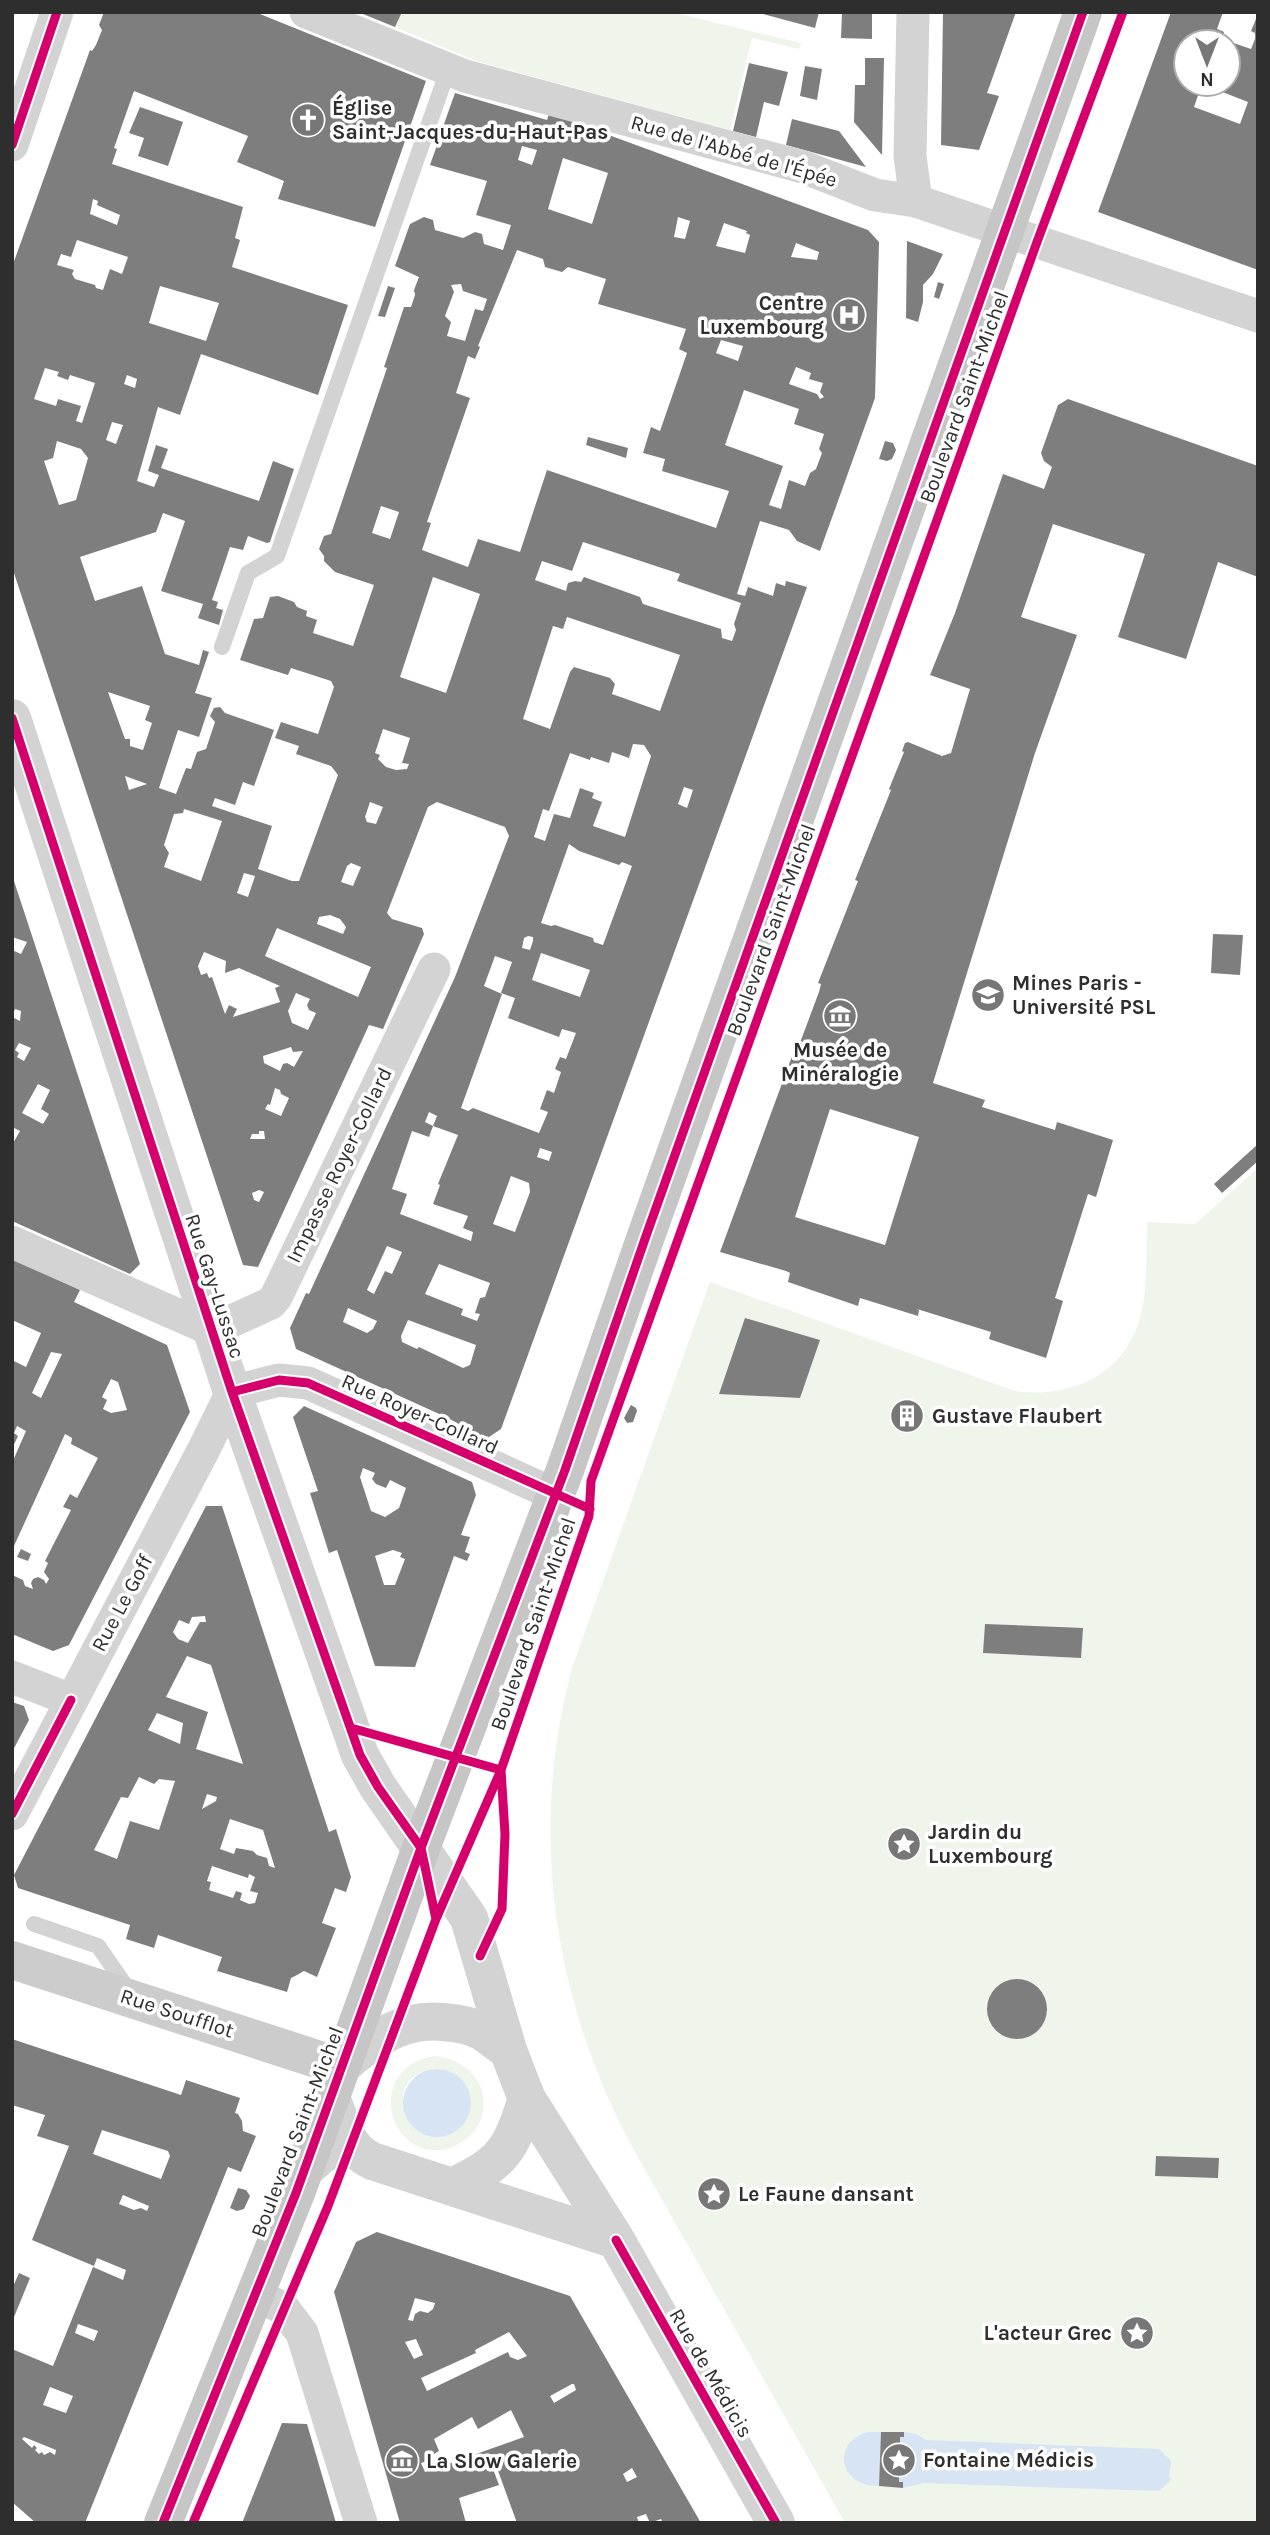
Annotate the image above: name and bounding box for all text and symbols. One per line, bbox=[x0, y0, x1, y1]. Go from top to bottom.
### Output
north arrow bbox=[1172, 28, 1242, 98]
text: N bbox=[1200, 68, 1214, 90]
place label: Église Saint-Jacques-du-Haut-Pas bbox=[332, 94, 608, 145]
church icon: Église Saint-Jacques-du-Haut-Pas bbox=[289, 101, 327, 139]
street label: Rue de l'Abbé de l'Épée bbox=[628, 110, 840, 192]
street label: Boulevard Saint-Michel bbox=[914, 288, 1014, 506]
place label: Centre Luxembourg bbox=[700, 291, 824, 339]
hospital icon: Centre Luxembourg bbox=[830, 296, 868, 334]
street label: Boulevard Saint-Michel bbox=[721, 821, 821, 1039]
place label: Mines Paris - Université PSL bbox=[1012, 971, 1156, 1019]
school or university icon: Mines Paris - Université PSL bbox=[969, 976, 1007, 1014]
museum icon: Musée de Minéralogie bbox=[821, 997, 859, 1035]
place label: Musée de Minéralogie bbox=[781, 1038, 899, 1086]
street label: Impasse Royer-Collard bbox=[281, 1063, 397, 1267]
street label: Rue Gay-Lussac bbox=[180, 1211, 250, 1361]
street label: Rue Royer-Collard bbox=[338, 1369, 502, 1459]
building icon: Gustave Flaubert bbox=[888, 1397, 926, 1435]
place label: Gustave Flaubert bbox=[932, 1404, 1102, 1428]
street label: Boulevard Saint-Michel bbox=[485, 1514, 581, 1734]
street label: Rue Le Goff bbox=[86, 1550, 158, 1656]
place label: Jardin du Luxembourg bbox=[928, 1820, 1052, 1868]
place icon: Jardin du Luxembourg bbox=[885, 1825, 923, 1863]
street label: Rue Soufflot bbox=[117, 1983, 237, 2043]
street label: Boulevard Saint-Michel bbox=[246, 2023, 348, 2241]
place icon: Le Faune dansant bbox=[695, 2175, 733, 2213]
place label: Le Faune dansant bbox=[738, 2182, 914, 2206]
street label: Rue de Médicis bbox=[664, 2304, 758, 2442]
place icon: L'acteur Grec bbox=[1118, 2314, 1156, 2352]
place label: L'acteur Grec bbox=[984, 2321, 1112, 2345]
place icon: Fontaine Médicis bbox=[880, 2441, 918, 2479]
museum icon: La Slow Galerie bbox=[383, 2442, 421, 2480]
place label: Fontaine Médicis bbox=[923, 2448, 1094, 2472]
place label: La Slow Galerie bbox=[426, 2449, 577, 2473]

